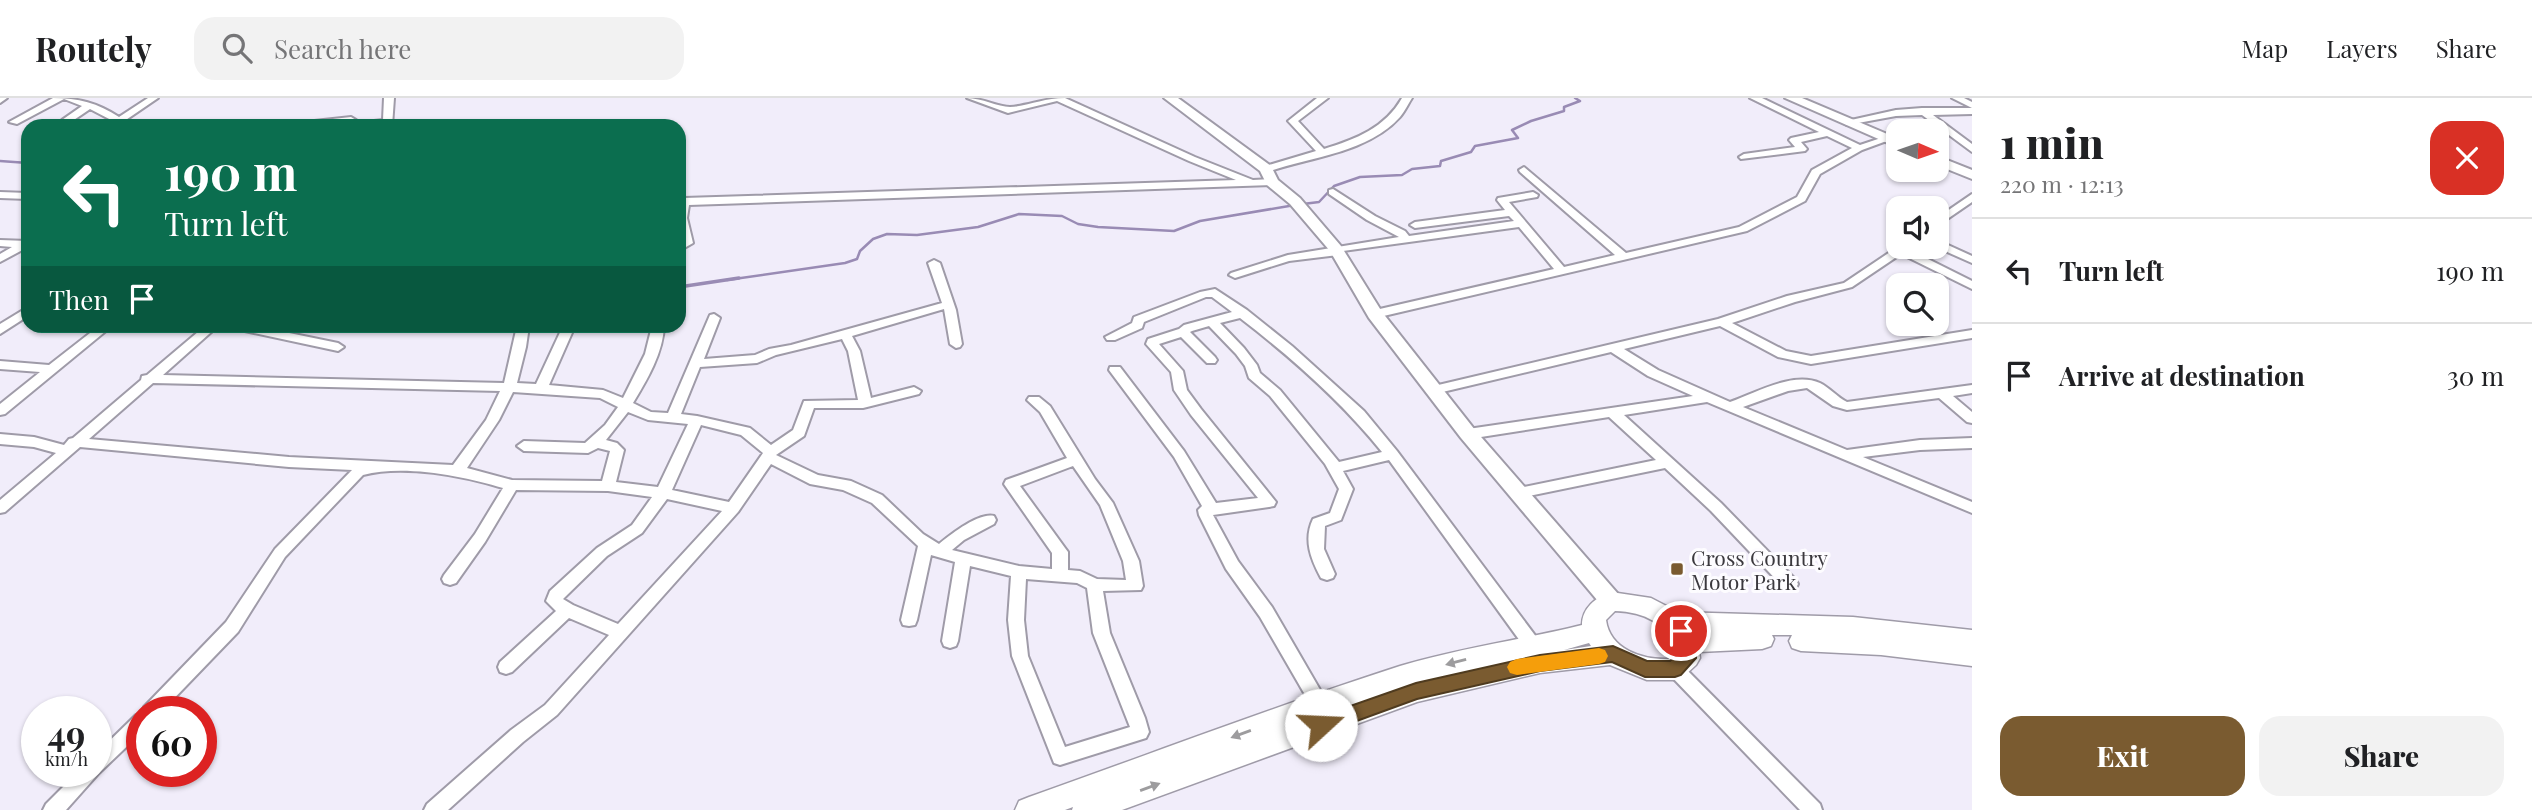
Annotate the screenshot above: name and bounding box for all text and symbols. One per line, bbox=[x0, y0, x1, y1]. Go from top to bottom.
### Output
search box bbox=[194, 17, 684, 80]
text: Routely bbox=[35, 26, 152, 70]
icon: search bbox=[218, 29, 256, 67]
text: Search here bbox=[274, 31, 411, 66]
text: Map bbox=[2242, 32, 2288, 64]
text: Layers bbox=[2326, 32, 2398, 64]
text: Share bbox=[2436, 32, 2497, 64]
text: 1 min bbox=[2000, 114, 2104, 170]
north arrow bbox=[1886, 119, 1950, 182]
map controls bbox=[1886, 119, 1949, 336]
button: close bbox=[2430, 121, 2504, 195]
text: 190 m bbox=[164, 138, 297, 203]
icon: left bbox=[49, 147, 140, 238]
text: 220 m · 12:13 bbox=[2000, 168, 2124, 199]
button: sound bbox=[1886, 196, 1949, 259]
text: Turn left bbox=[164, 201, 288, 244]
icon: left bbox=[2000, 252, 2038, 290]
text: Turn left bbox=[2059, 253, 2164, 288]
text: 190 m bbox=[2436, 253, 2504, 288]
button: search bbox=[1886, 273, 1949, 336]
icon: arrive bbox=[123, 280, 161, 318]
text: Then bbox=[49, 282, 109, 317]
icon: arrive bbox=[2000, 357, 2038, 395]
text: Arrive at destination bbox=[2059, 358, 2305, 393]
text: 30 m bbox=[2447, 358, 2504, 393]
place label: Cross Country Motor Park bbox=[1691, 543, 1828, 595]
marker: Cross Country Motor Park bbox=[1669, 561, 1685, 577]
pin bbox=[1651, 601, 1711, 661]
icon: arrive bbox=[1662, 612, 1700, 650]
one-way arrow bbox=[1445, 657, 1466, 667]
position arrow bbox=[1284, 688, 1358, 762]
speed limit sign: 60 bbox=[126, 696, 217, 787]
text: 49 bbox=[48, 709, 85, 756]
button: Exit bbox=[2000, 716, 2245, 796]
button: Share bbox=[2259, 716, 2504, 796]
one-way arrow bbox=[1231, 728, 1252, 739]
text: km/h bbox=[45, 747, 88, 771]
one-way arrow bbox=[1140, 781, 1161, 792]

